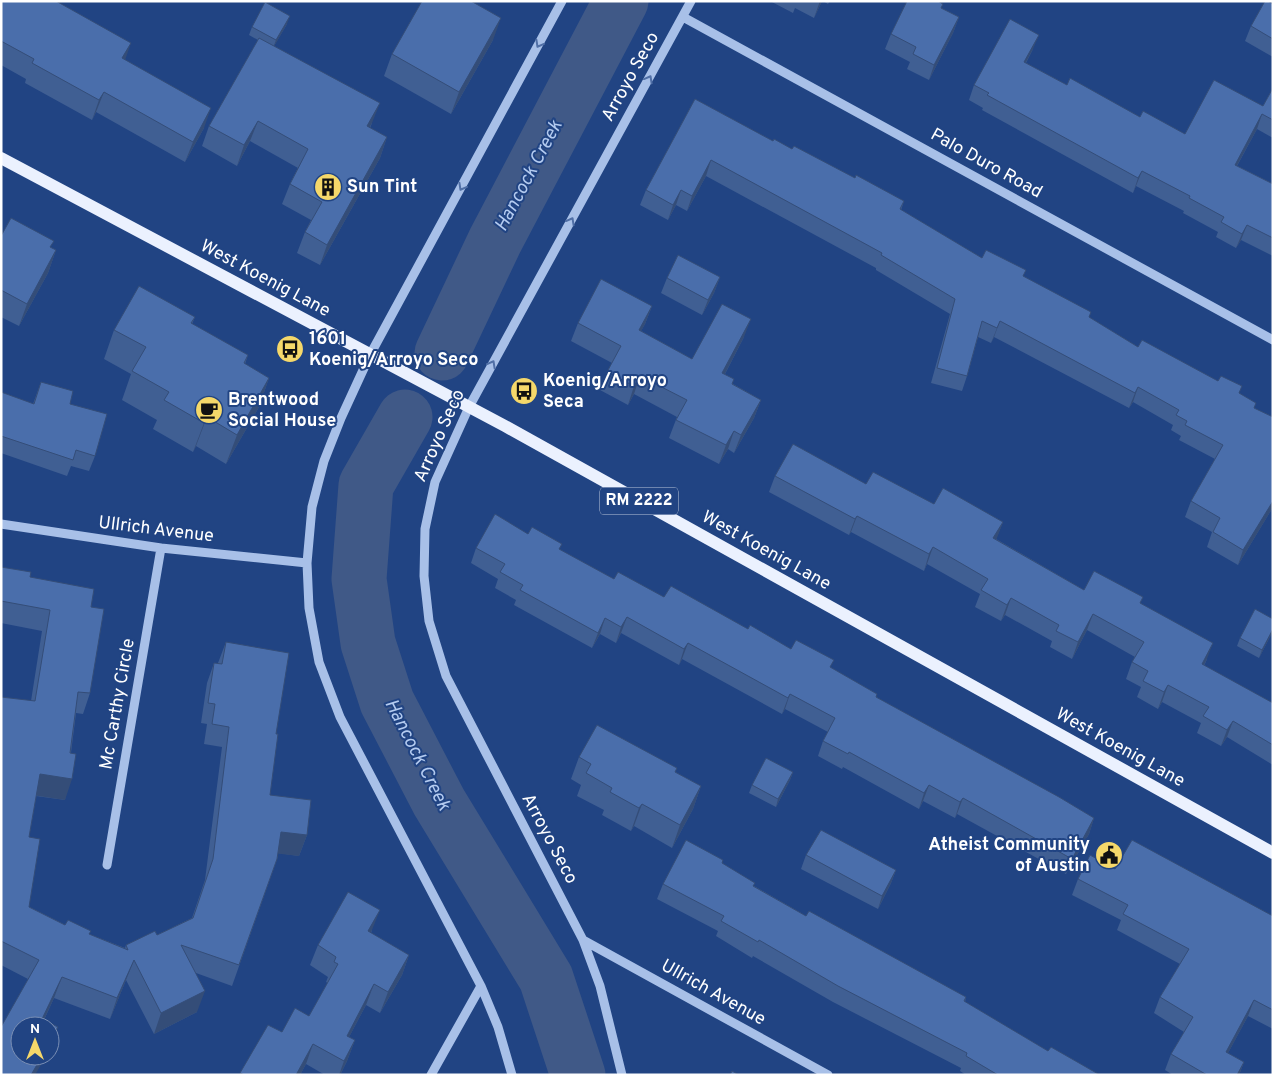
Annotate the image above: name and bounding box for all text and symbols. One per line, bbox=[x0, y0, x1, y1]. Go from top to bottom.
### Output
street label: Arroyo Seco bbox=[597, 28, 665, 126]
one-way arrow bbox=[535, 39, 545, 48]
one-way arrow bbox=[643, 75, 653, 84]
water label: Hancock Creek bbox=[490, 116, 569, 236]
street label: Palo Duro Road bbox=[926, 124, 1046, 204]
building icon: Sun Tint bbox=[313, 172, 343, 202]
place label: Sun Tint bbox=[347, 176, 417, 199]
one-way arrow bbox=[458, 182, 468, 191]
one-way arrow bbox=[564, 218, 574, 227]
street label: West Koenig Lane bbox=[196, 235, 334, 323]
place label: 1601 Koenig/Arroyo Seco bbox=[309, 328, 478, 372]
bus stop icon: 1601 Koenig/Arroyo Seco bbox=[275, 334, 305, 364]
one-way arrow bbox=[486, 360, 496, 369]
place label: Koenig/Arroyo Seca bbox=[543, 370, 667, 414]
bus stop icon: Koenig/Arroyo Seca bbox=[509, 376, 539, 406]
street label: Arroyo Seco bbox=[409, 386, 471, 486]
place label: Brentwood Social House bbox=[228, 389, 336, 433]
cafe icon: Brentwood Social House bbox=[194, 395, 224, 425]
road number: RM 2222 bbox=[600, 488, 678, 514]
street label: West Koenig Lane bbox=[697, 506, 835, 596]
street label: Ullrich Avenue bbox=[97, 512, 215, 548]
street label: Mc Carthy Circle bbox=[95, 637, 141, 771]
water label: Hancock Creek bbox=[378, 695, 456, 815]
street label: West Koenig Lane bbox=[1051, 703, 1189, 793]
street label: Arroyo Seco bbox=[516, 790, 582, 888]
place label: Atheist Community of Austin bbox=[928, 834, 1090, 878]
public building icon: Atheist Community of Austin bbox=[1094, 840, 1124, 870]
street label: Ullrich Avenue bbox=[657, 955, 769, 1031]
north arrow bbox=[10, 1016, 60, 1066]
text: N bbox=[30, 1021, 40, 1038]

